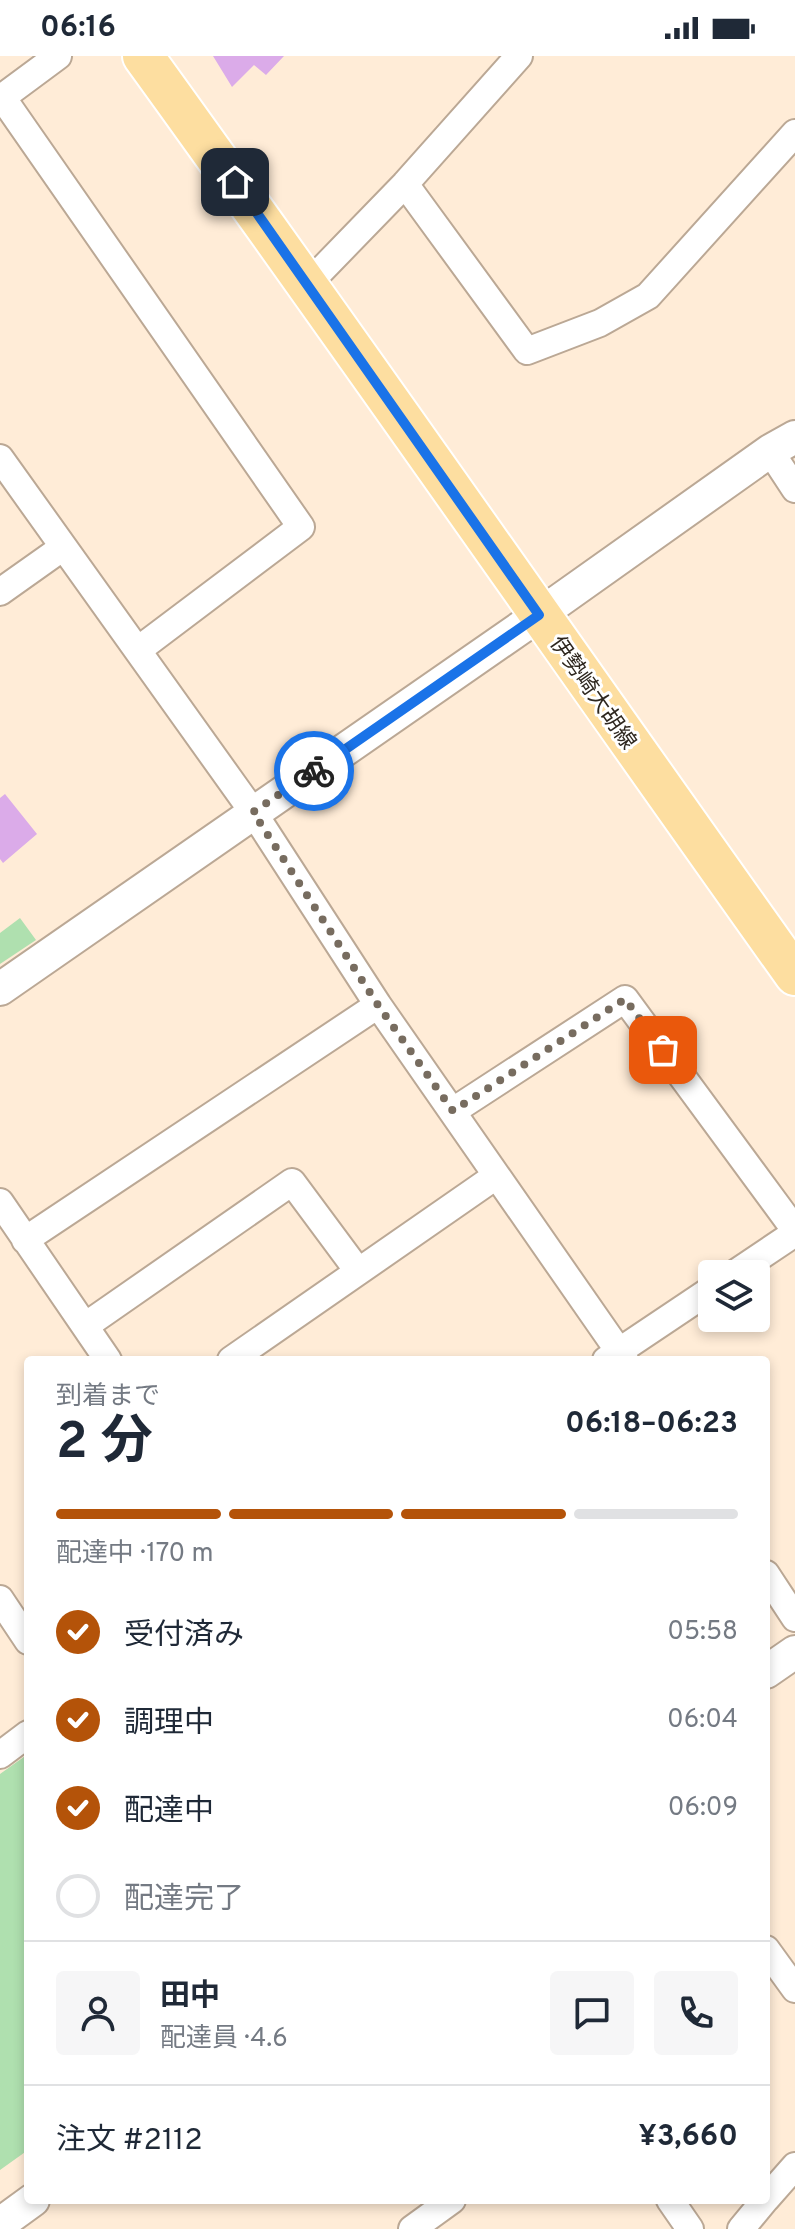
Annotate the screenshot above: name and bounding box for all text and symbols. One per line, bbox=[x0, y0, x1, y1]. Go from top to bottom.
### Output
text: 06:16 bbox=[40, 10, 116, 47]
pin bbox=[201, 148, 269, 216]
icon: home bbox=[213, 160, 257, 204]
street label: 伊勢崎大胡線 bbox=[543, 632, 641, 755]
courier bbox=[274, 731, 354, 811]
icon: bike bbox=[292, 749, 336, 793]
pin bbox=[629, 1016, 697, 1084]
icon: bag bbox=[641, 1028, 685, 1072]
map controls bbox=[698, 1260, 770, 1332]
button: layers bbox=[698, 1260, 770, 1332]
text: 到着まで bbox=[56, 1381, 160, 1414]
text: 06:18–06:23 bbox=[565, 1406, 738, 1443]
text: 2 分 bbox=[56, 1411, 153, 1477]
text: 配達中 · 170 m bbox=[56, 1538, 213, 1571]
icon: check bbox=[56, 1610, 100, 1654]
text: 05:58 bbox=[667, 1616, 738, 1649]
text: 受付済み bbox=[124, 1618, 244, 1655]
icon: check bbox=[56, 1698, 100, 1742]
text: 06:04 bbox=[667, 1704, 738, 1737]
text: 調理中 bbox=[124, 1706, 214, 1743]
icon: check bbox=[56, 1786, 100, 1830]
text: 06:09 bbox=[668, 1792, 738, 1825]
text: 配達中 bbox=[124, 1794, 214, 1831]
text: 配達完了 bbox=[124, 1882, 244, 1919]
button: person bbox=[56, 1971, 140, 2055]
button: chat bbox=[550, 1971, 634, 2055]
button: phone bbox=[654, 1971, 738, 2055]
text: 田中 bbox=[160, 1979, 220, 2016]
text: 配達員 · 4.6 bbox=[160, 2023, 288, 2056]
text: ¥3,660 bbox=[638, 2119, 738, 2156]
text: 注文 #2112 bbox=[56, 2123, 203, 2160]

